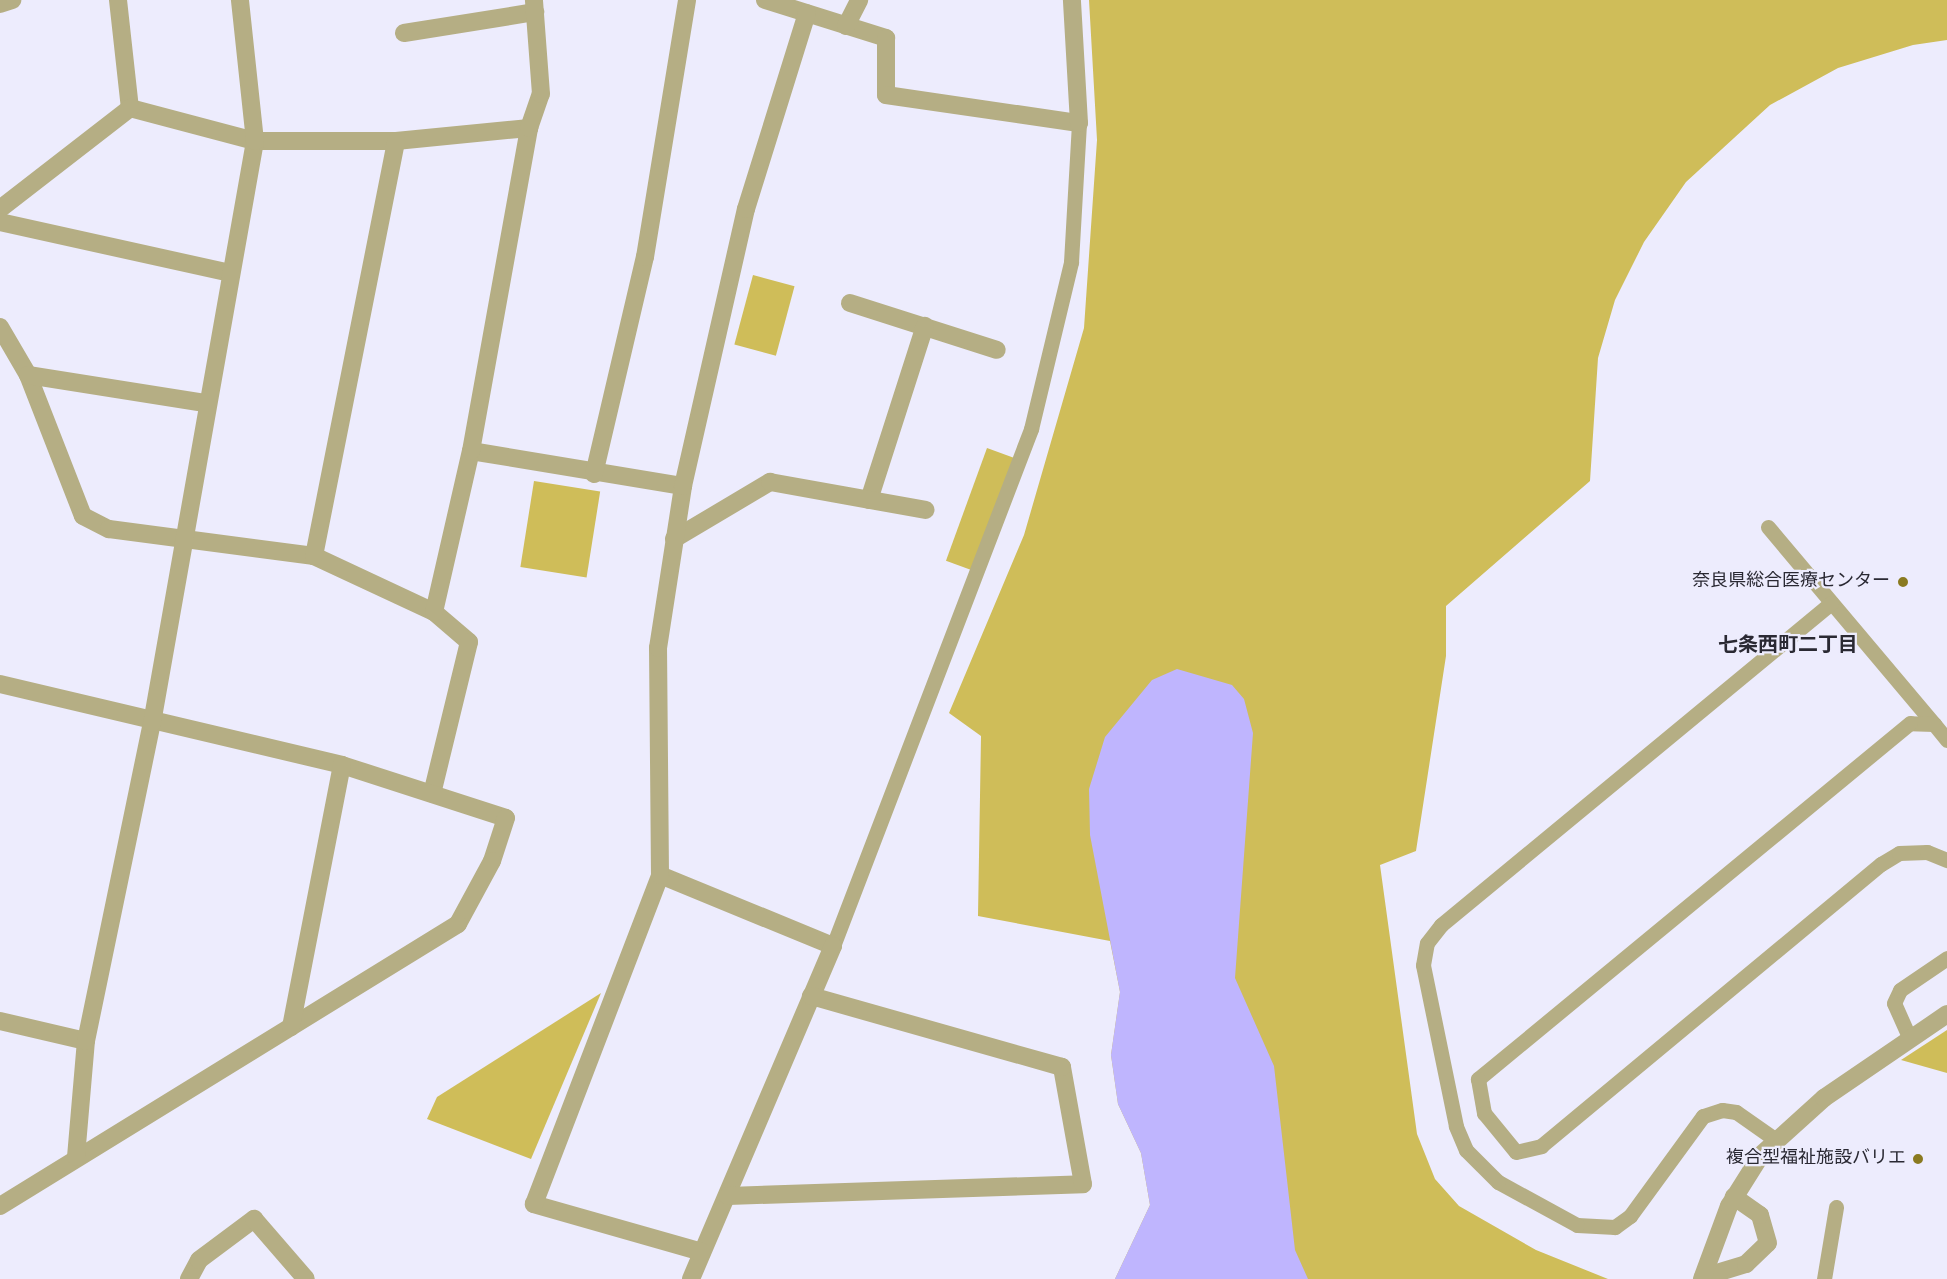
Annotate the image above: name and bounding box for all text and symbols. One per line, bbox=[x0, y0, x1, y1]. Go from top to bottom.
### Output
place label: 奈良県総合医療センター bbox=[1692, 571, 1890, 593]
marker: 奈良県総合医療センター bbox=[1894, 573, 1912, 591]
district label: 七条西町二丁目 bbox=[1718, 634, 1858, 658]
place label: 複合型福祉施設バリエ bbox=[1726, 1148, 1906, 1170]
marker: 複合型福祉施設バリエ bbox=[1911, 1152, 1925, 1166]

